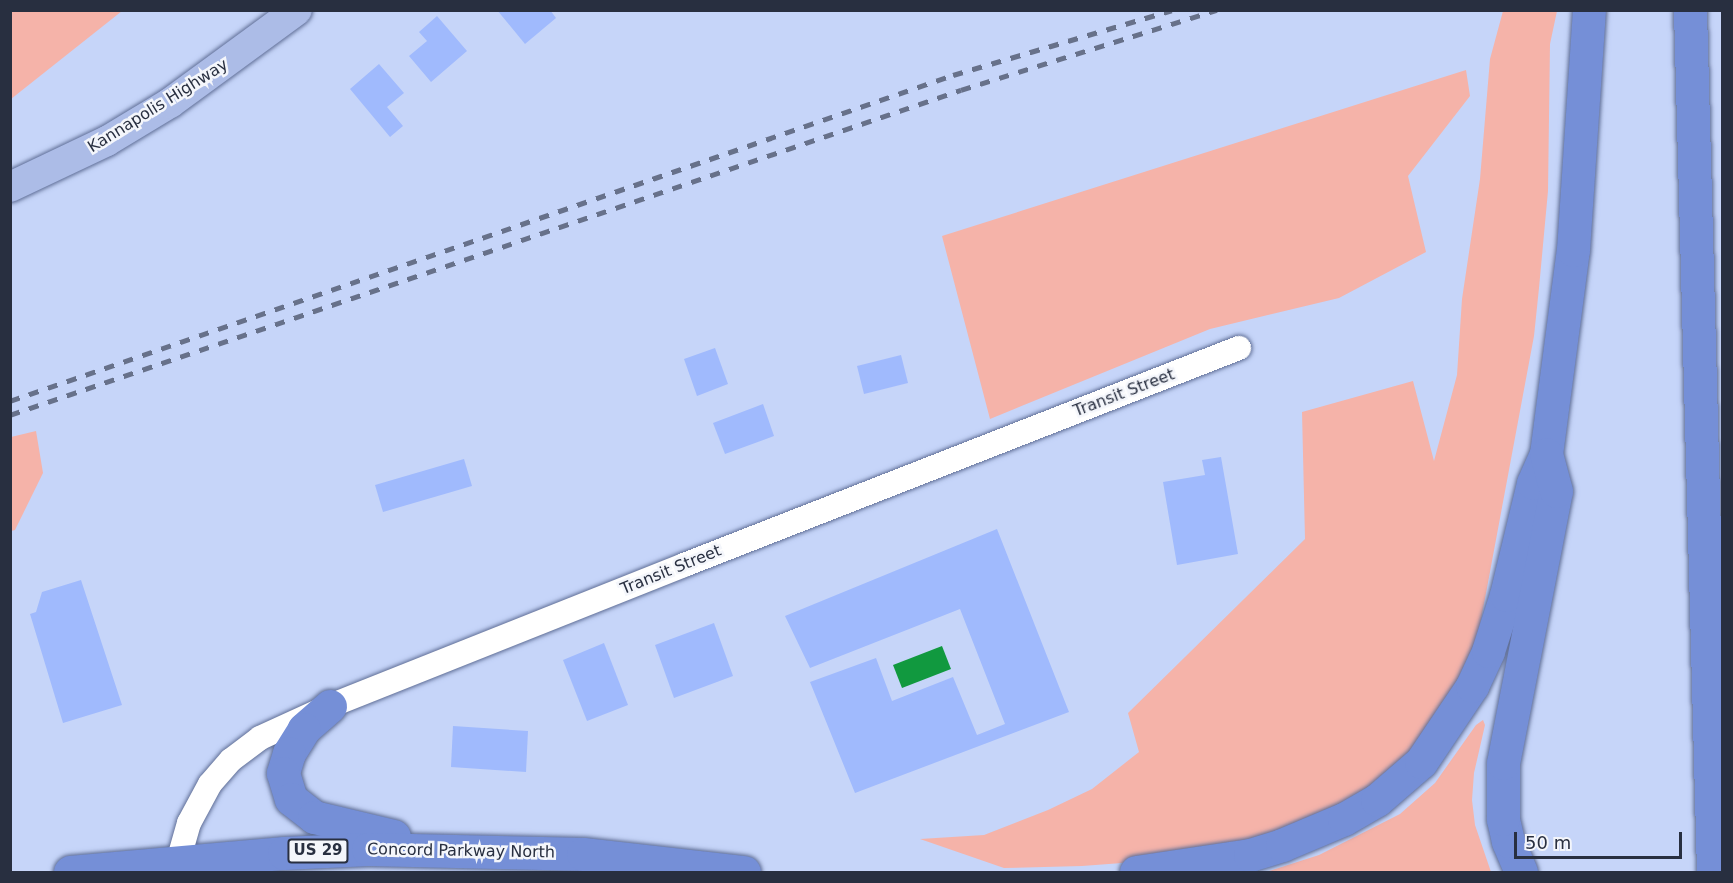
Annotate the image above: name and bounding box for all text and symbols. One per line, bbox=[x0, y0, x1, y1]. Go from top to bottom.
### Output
street label: Kannapolis Highway bbox=[84, 55, 232, 157]
street label: Transit Street bbox=[1071, 365, 1177, 421]
street label: Transit Street bbox=[618, 541, 724, 599]
scale bar bbox=[1517, 820, 1685, 858]
text: 50 m bbox=[1525, 832, 1571, 853]
road number: US 29 bbox=[286, 839, 350, 863]
street label: Concord Parkway North bbox=[367, 840, 555, 862]

